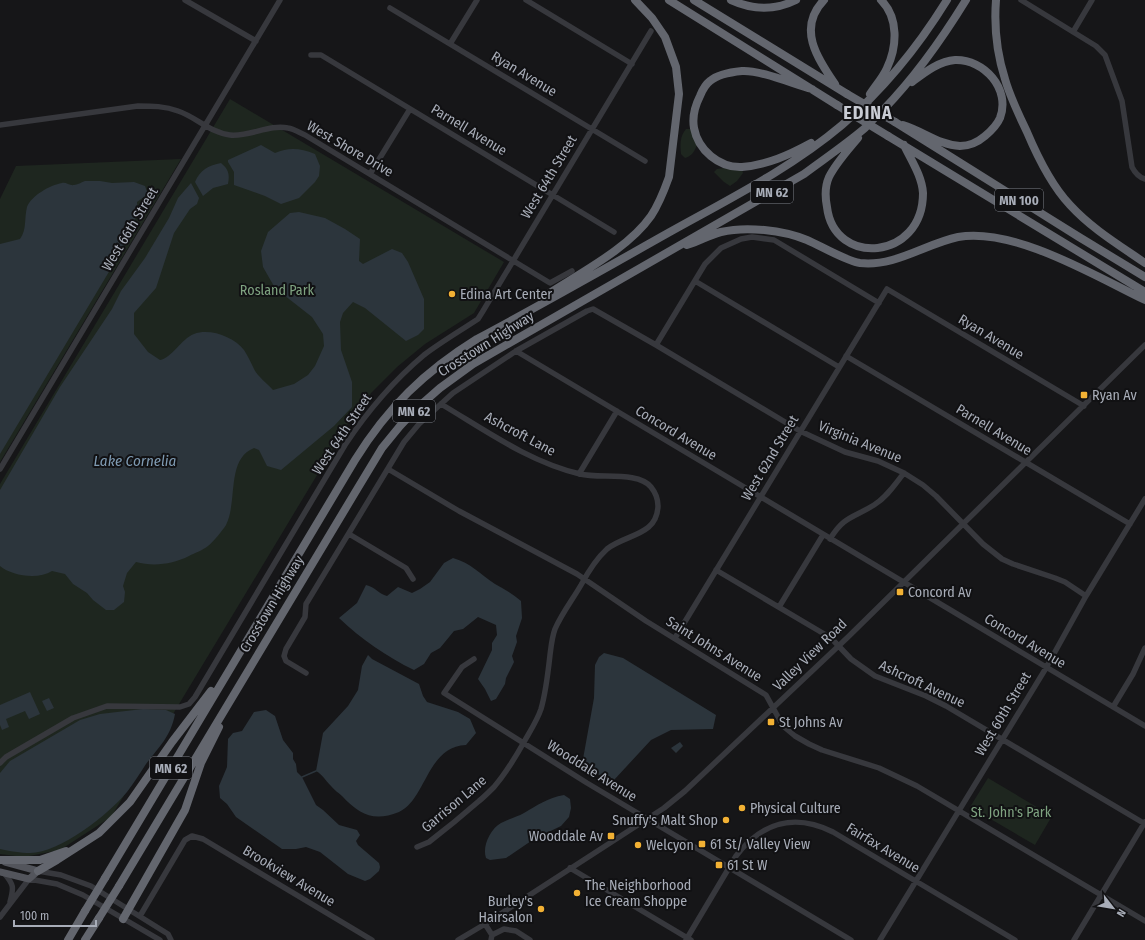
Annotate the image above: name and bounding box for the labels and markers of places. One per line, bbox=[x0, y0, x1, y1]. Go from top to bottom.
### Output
place label: Edina Art Center bbox=[460, 286, 552, 303]
marker: Edina Art Center bbox=[447, 289, 457, 299]
place label: Ryan Av bbox=[1092, 387, 1138, 404]
marker: Ryan Av bbox=[1079, 390, 1089, 400]
place label: Concord Av bbox=[908, 584, 972, 601]
marker: Concord Av bbox=[895, 587, 905, 597]
place label: St Johns Av bbox=[779, 714, 843, 731]
marker: St Johns Av bbox=[766, 717, 776, 727]
place label: Physical Culture bbox=[750, 800, 841, 817]
marker: Physical Culture bbox=[737, 803, 747, 813]
place label: Snuffy's Malt Shop bbox=[612, 812, 718, 829]
marker: Snuffy's Malt Shop bbox=[721, 815, 731, 825]
place label: Wooddale Av bbox=[529, 828, 604, 845]
marker: Wooddale Av bbox=[606, 831, 616, 841]
place label: 61 St/ Valley View bbox=[710, 836, 810, 853]
place label: Welcyon bbox=[646, 837, 694, 854]
marker: 61 St/ Valley View bbox=[697, 839, 707, 849]
marker: Welcyon bbox=[633, 840, 643, 850]
place label: 61 St W bbox=[727, 857, 768, 874]
marker: 61 St W bbox=[714, 860, 724, 870]
place label: The Neighborhood Ice Cream Shoppe bbox=[585, 877, 691, 910]
marker: The Neighborhood Ice Cream Shoppe bbox=[572, 888, 582, 898]
place label: Burley's Hairsalon bbox=[478, 893, 533, 926]
marker: Burley's Hairsalon bbox=[536, 904, 546, 914]

